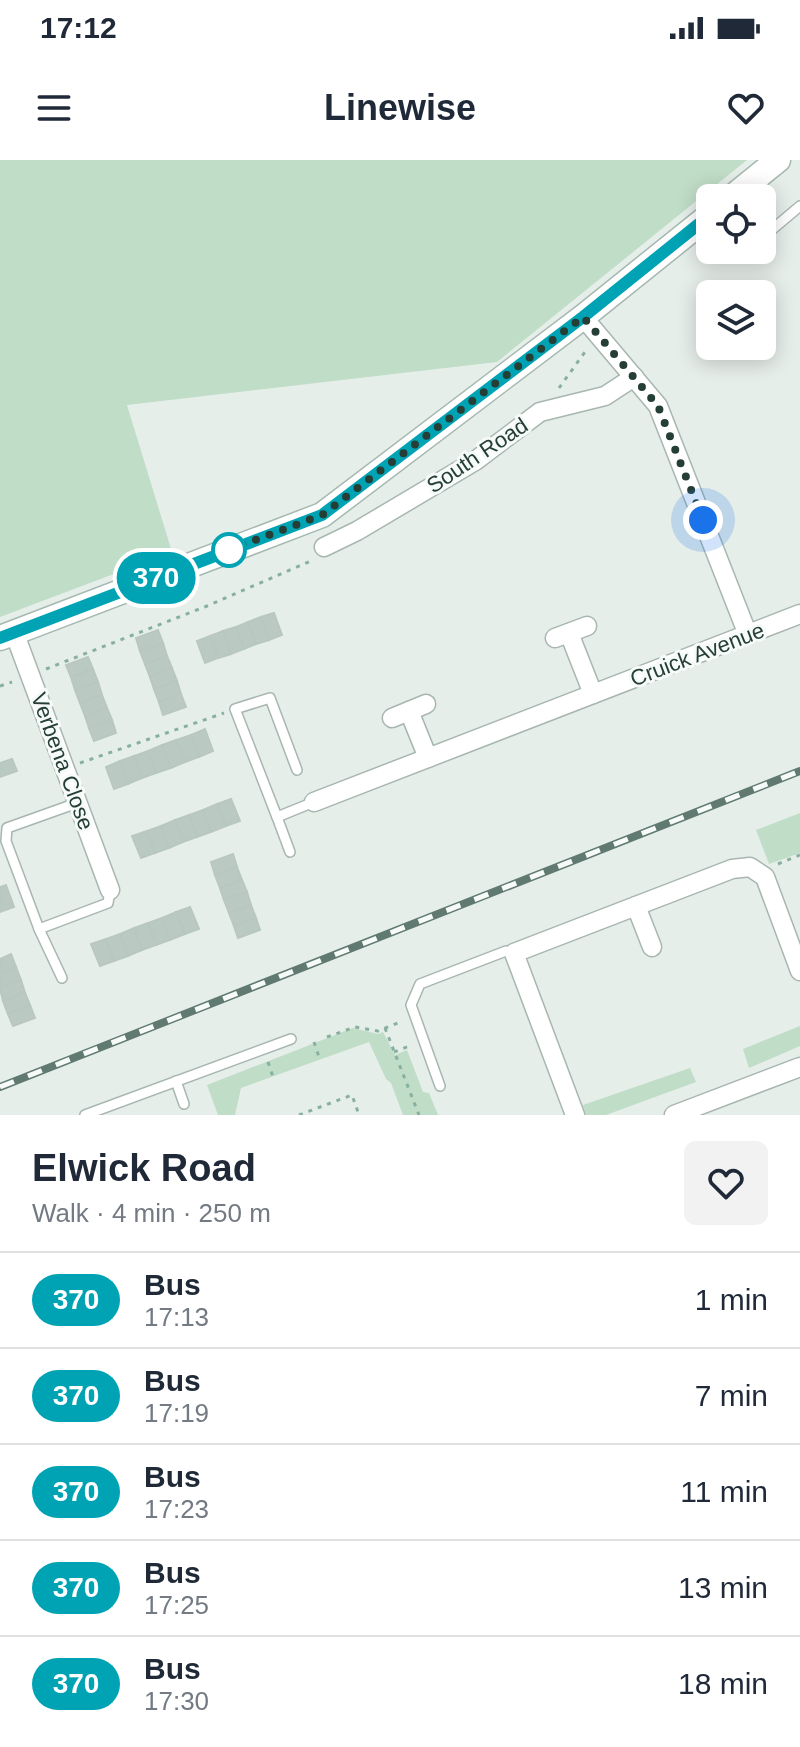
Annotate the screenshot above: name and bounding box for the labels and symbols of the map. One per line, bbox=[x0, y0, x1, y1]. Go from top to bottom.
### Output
street label: South Road bbox=[422, 413, 532, 498]
your location bbox=[683, 500, 723, 540]
unlabelled marker bbox=[212, 533, 246, 567]
line badge: 370 bbox=[110, 552, 202, 604]
street label: Cruick Avenue bbox=[627, 617, 768, 691]
street label: Verbena Close bbox=[26, 689, 99, 833]

